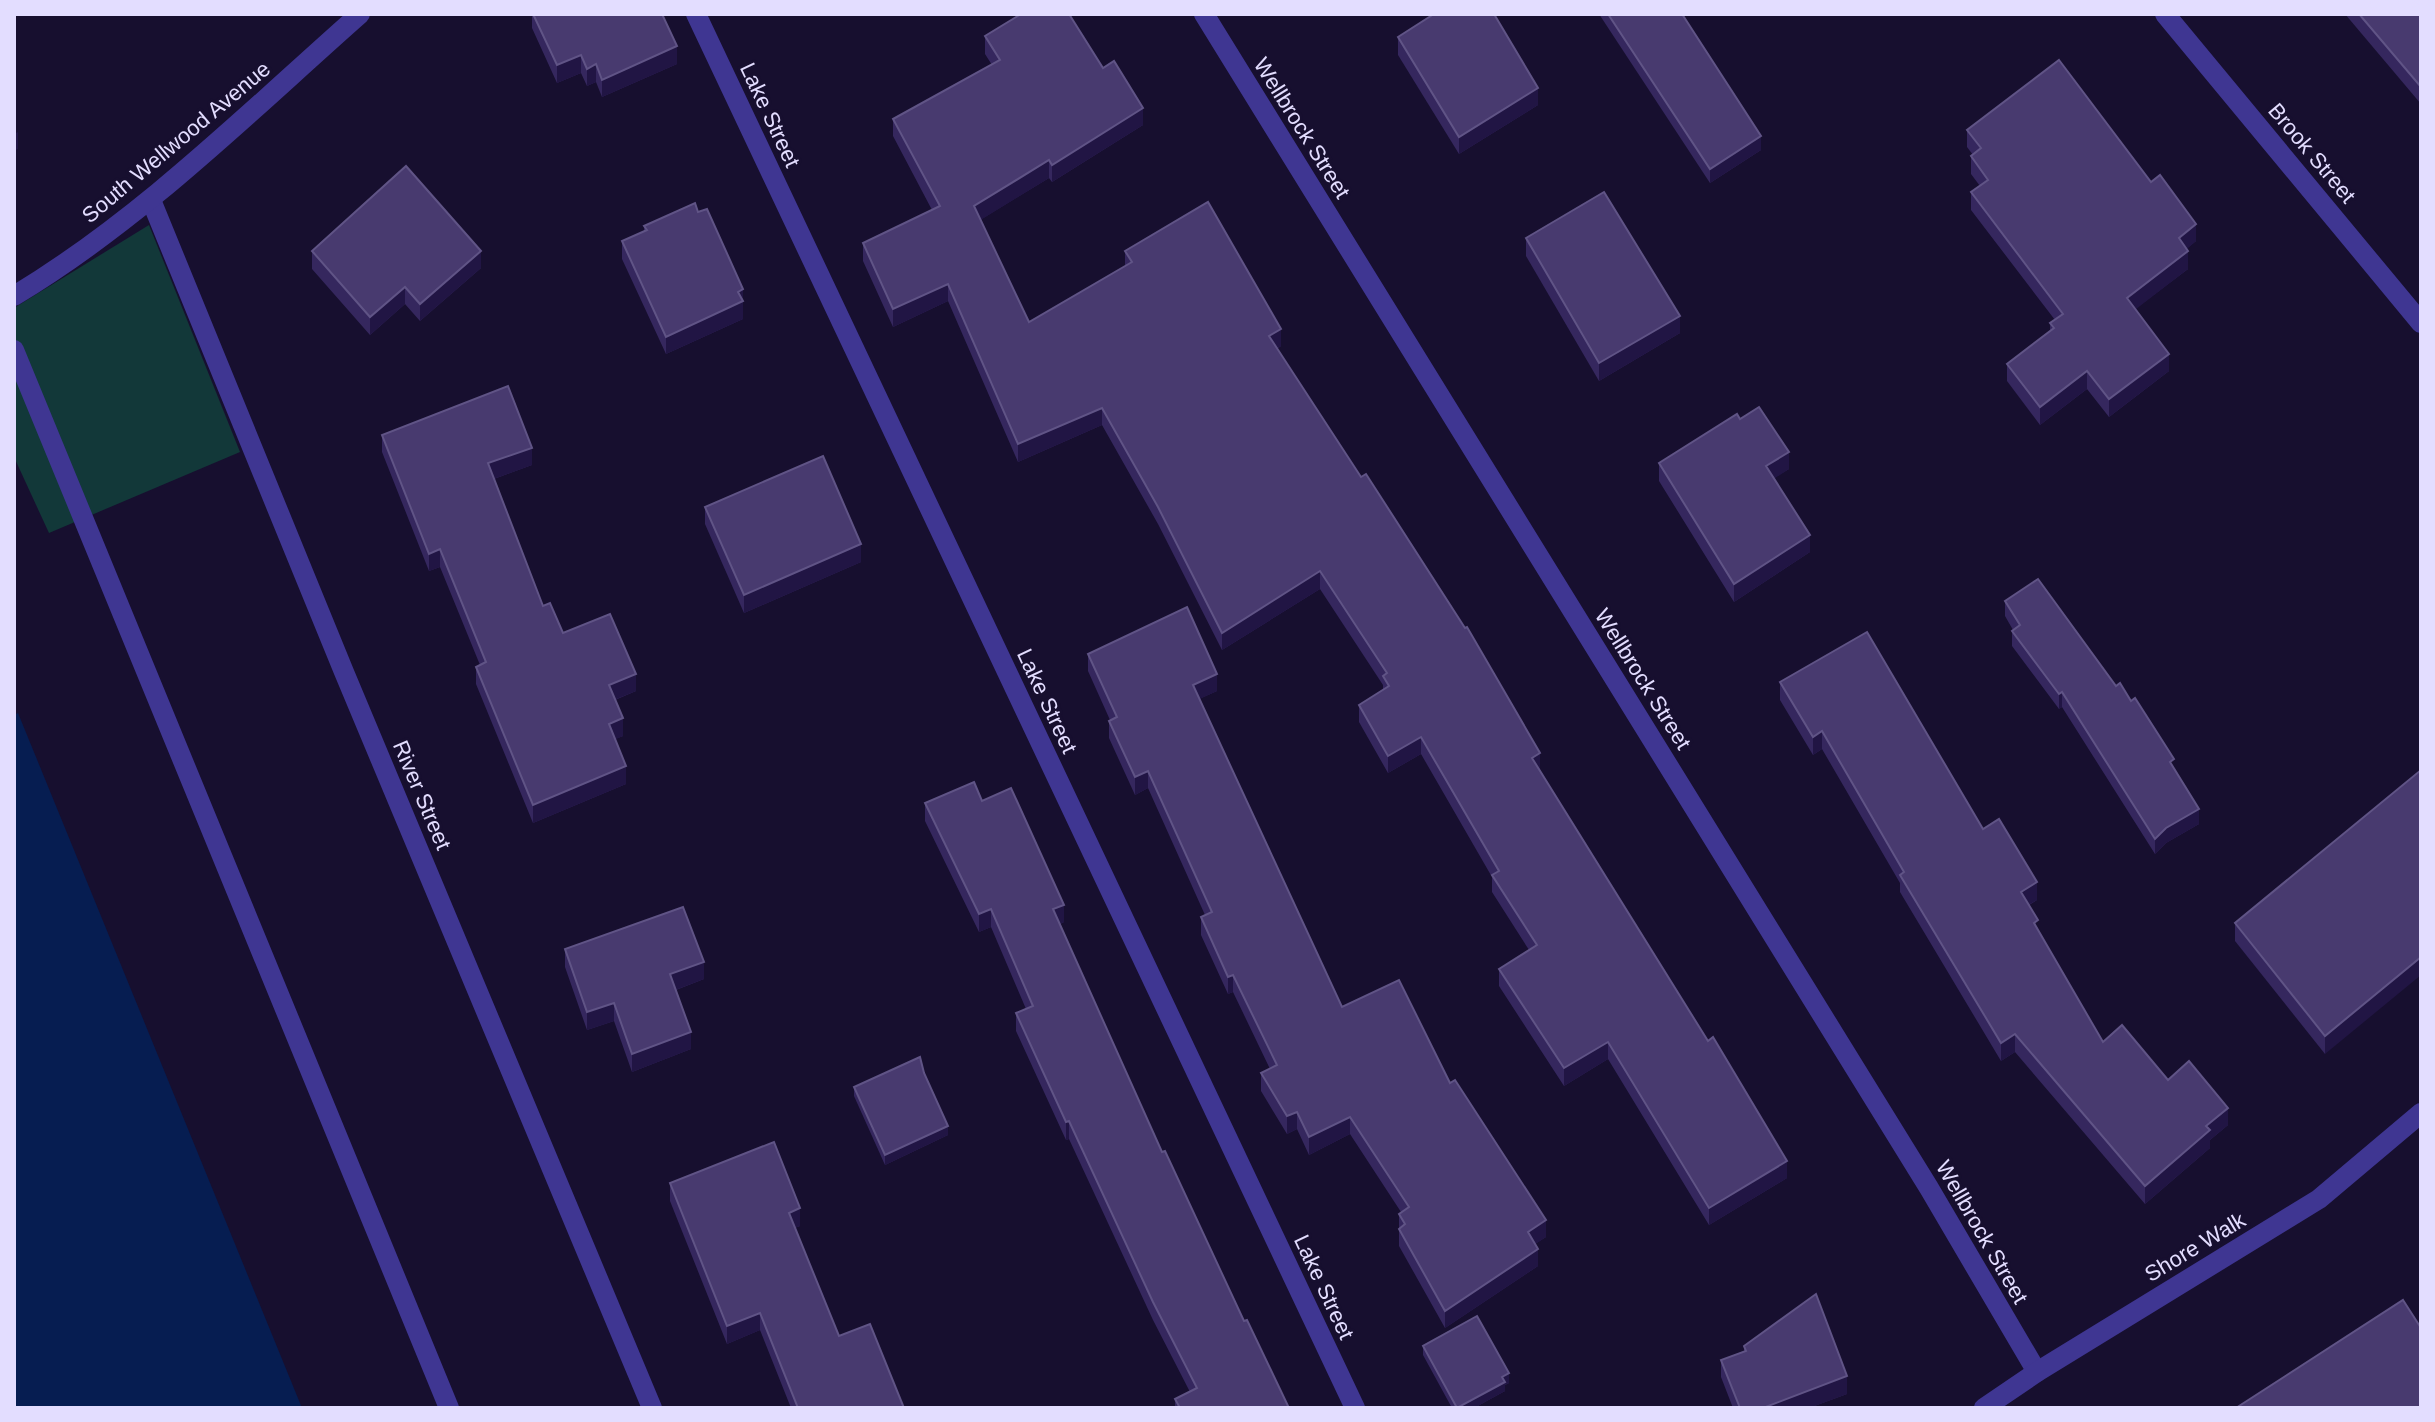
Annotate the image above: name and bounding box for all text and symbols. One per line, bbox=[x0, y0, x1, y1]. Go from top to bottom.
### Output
street label: Wellbrock Street bbox=[1249, 53, 1355, 203]
street label: South Wellwood Avenue bbox=[77, 56, 275, 228]
street label: Lake Street bbox=[735, 59, 805, 171]
street label: Brook Street bbox=[2263, 98, 2361, 208]
street label: Wellbrock Street bbox=[1590, 604, 1696, 754]
street label: Lake Street bbox=[1012, 645, 1082, 757]
street label: River Street bbox=[388, 737, 456, 853]
street label: Wellbrock Street bbox=[1931, 1156, 2033, 1308]
street label: Shore Walk bbox=[2140, 1207, 2251, 1287]
street label: Lake Street bbox=[1289, 1231, 1359, 1343]

